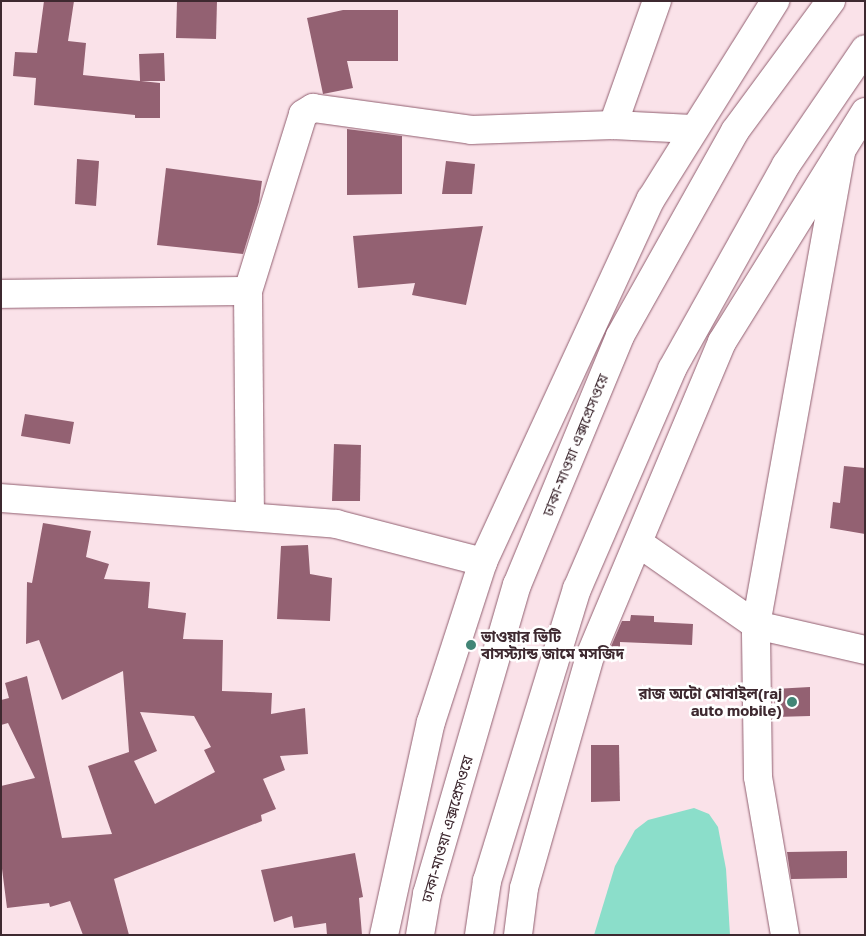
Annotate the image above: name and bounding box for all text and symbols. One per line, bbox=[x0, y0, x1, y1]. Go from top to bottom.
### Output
street label: ঢাকা-মাওয়া এক্সপ্রেসওয়ে bbox=[538, 371, 612, 519]
place label: ভাওয়ার ভিটি বাসস্ট্যান্ড জামে মসজিদ bbox=[481, 627, 624, 662]
marker: ভাওয়ার ভিটি বাসস্ট্যান্ড জামে মসজিদ bbox=[465, 639, 477, 651]
place label: রাজ অটো মোবাইল(raj auto mobile) bbox=[639, 684, 782, 719]
marker: রাজ অটো মোবাইল(raj auto mobile) bbox=[786, 696, 798, 708]
street label: ঢাকা-মাওয়া এক্সপ্রেসওয়ে bbox=[417, 754, 477, 904]

